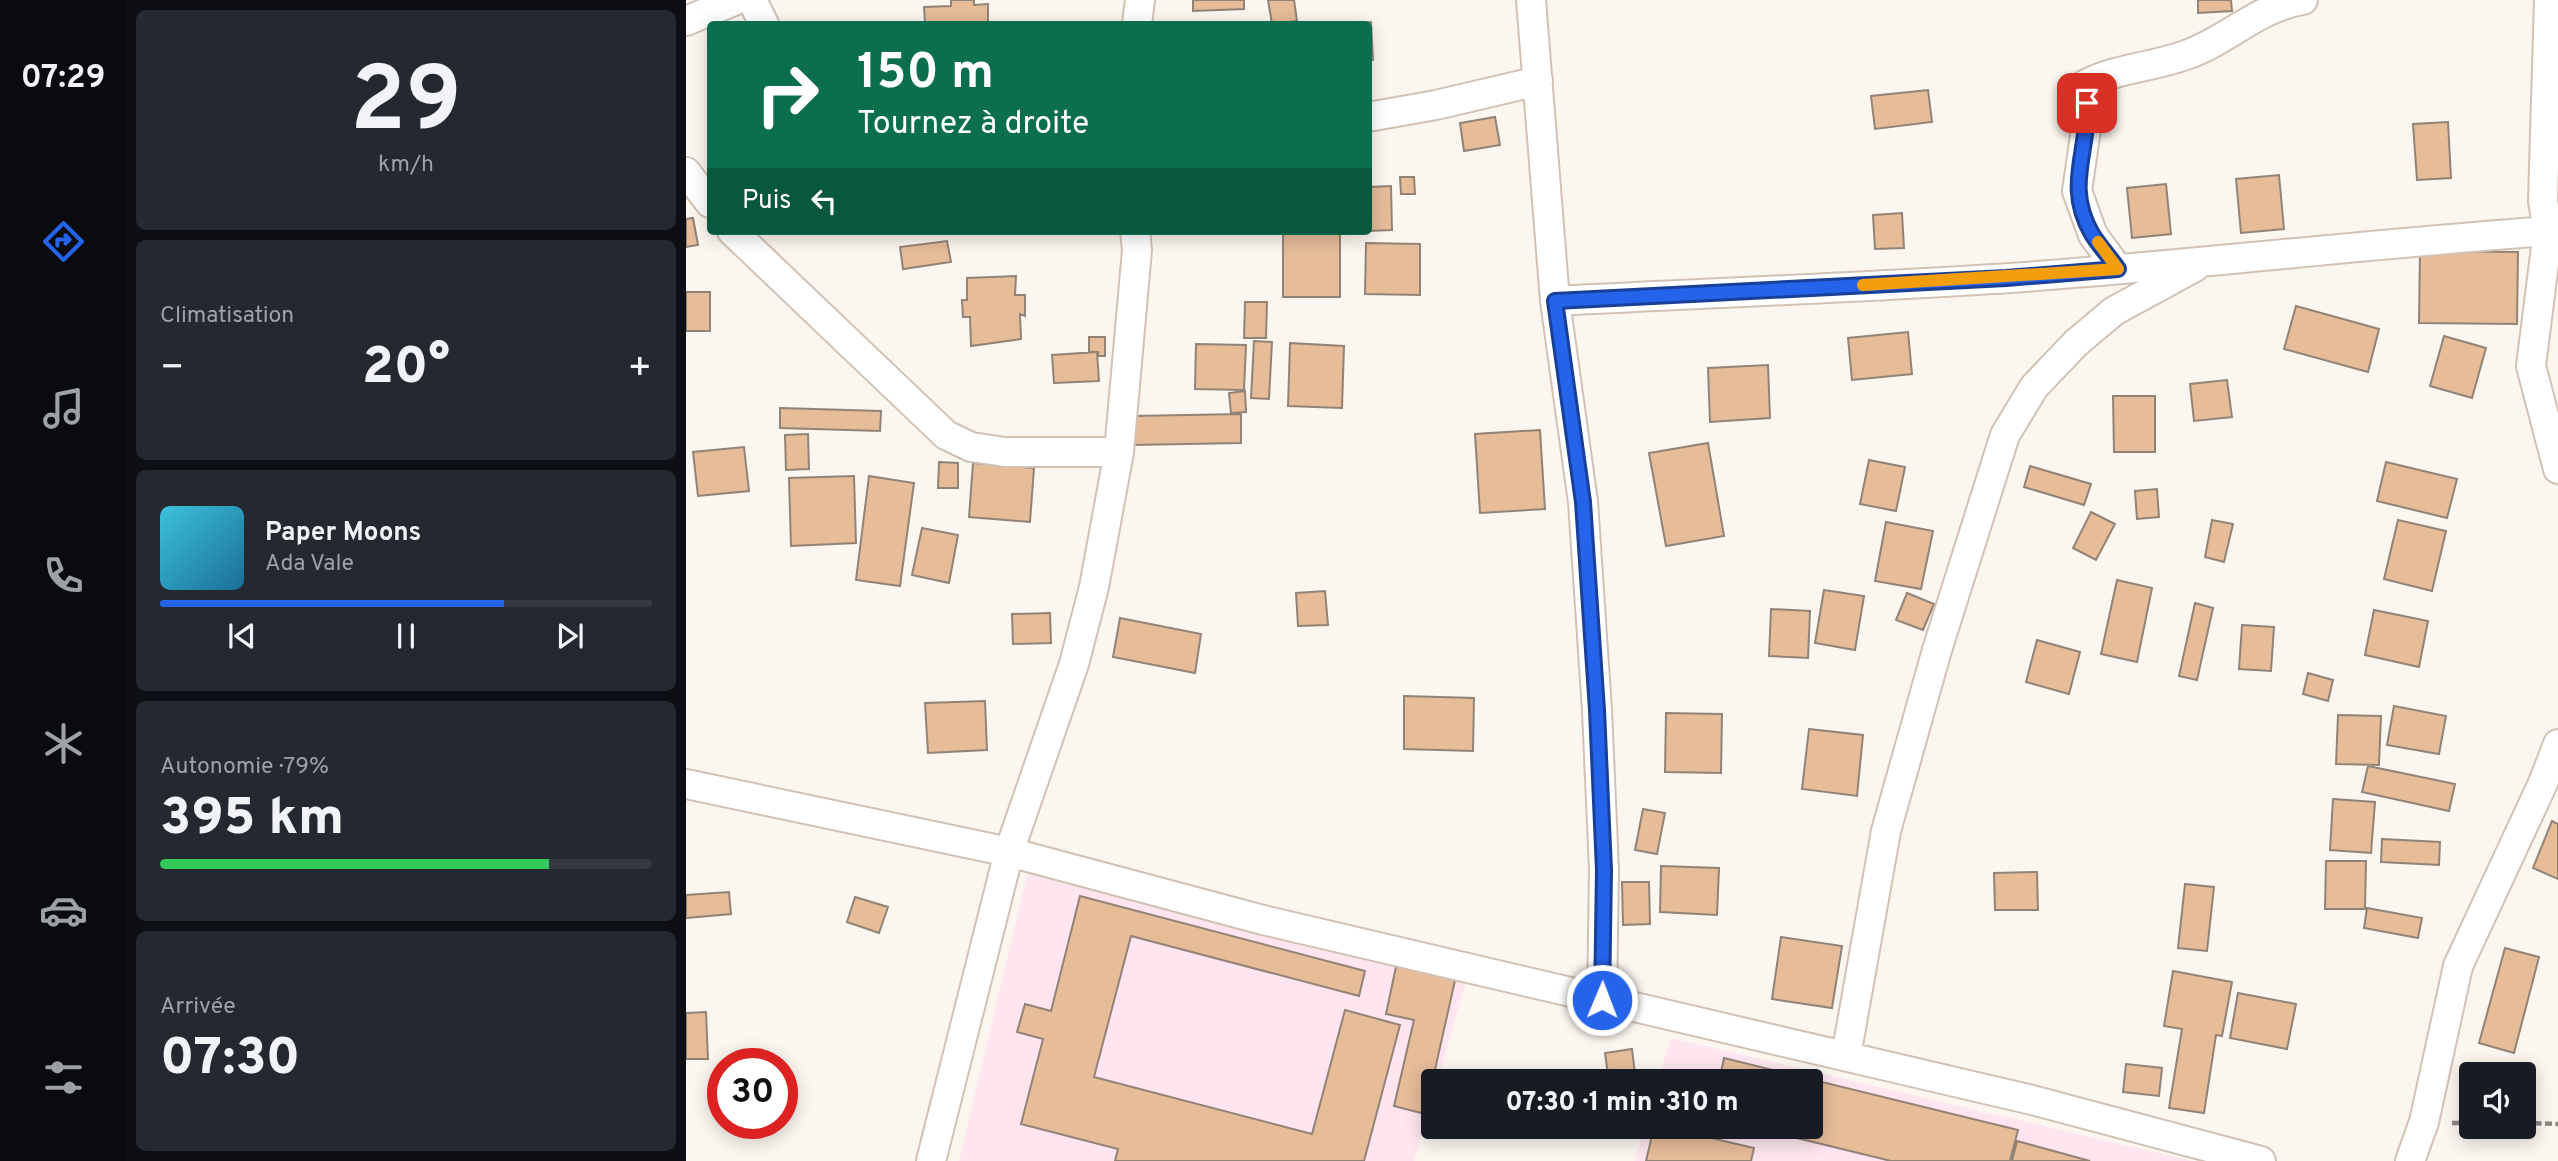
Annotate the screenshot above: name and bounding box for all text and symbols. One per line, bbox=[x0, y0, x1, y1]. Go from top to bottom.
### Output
text: 150 m bbox=[857, 44, 994, 106]
text: 29 bbox=[350, 48, 462, 163]
icon: right bbox=[742, 49, 833, 140]
text: 07:29 bbox=[21, 59, 105, 99]
pin bbox=[2057, 73, 2117, 133]
icon: arrive bbox=[2068, 84, 2106, 122]
text: Tournez à droite bbox=[857, 105, 1089, 145]
text: km/h bbox=[378, 151, 434, 180]
icon: left bbox=[805, 182, 843, 220]
text: Puis bbox=[742, 185, 791, 218]
icon: directions bbox=[39, 217, 88, 266]
text: Climatisation bbox=[160, 302, 294, 331]
text: 20° bbox=[362, 336, 450, 402]
text: − bbox=[160, 345, 185, 394]
text: + bbox=[627, 345, 652, 394]
icon: music bbox=[39, 384, 88, 433]
text: Paper Moons bbox=[265, 517, 421, 550]
text: Ada Vale bbox=[265, 550, 354, 579]
icon: phone bbox=[39, 551, 88, 600]
icon: previous bbox=[223, 617, 261, 655]
icon: pause bbox=[387, 617, 425, 655]
icon: next bbox=[551, 617, 589, 655]
icon: climate bbox=[39, 719, 88, 768]
text: Autonomie · 79% bbox=[160, 753, 329, 782]
text: 395 km bbox=[160, 787, 344, 853]
icon: car bbox=[39, 886, 88, 935]
position arrow bbox=[1565, 963, 1639, 1037]
text: Arrivée bbox=[160, 993, 236, 1022]
text: 07:30 bbox=[160, 1027, 300, 1093]
speed limit sign: 30 bbox=[707, 1048, 798, 1139]
icon: filters bbox=[39, 1053, 88, 1102]
map controls bbox=[2459, 1062, 2536, 1139]
button: sound bbox=[2459, 1062, 2536, 1139]
text: 07:30 · 1 min · 310 m bbox=[1505, 1087, 1739, 1120]

